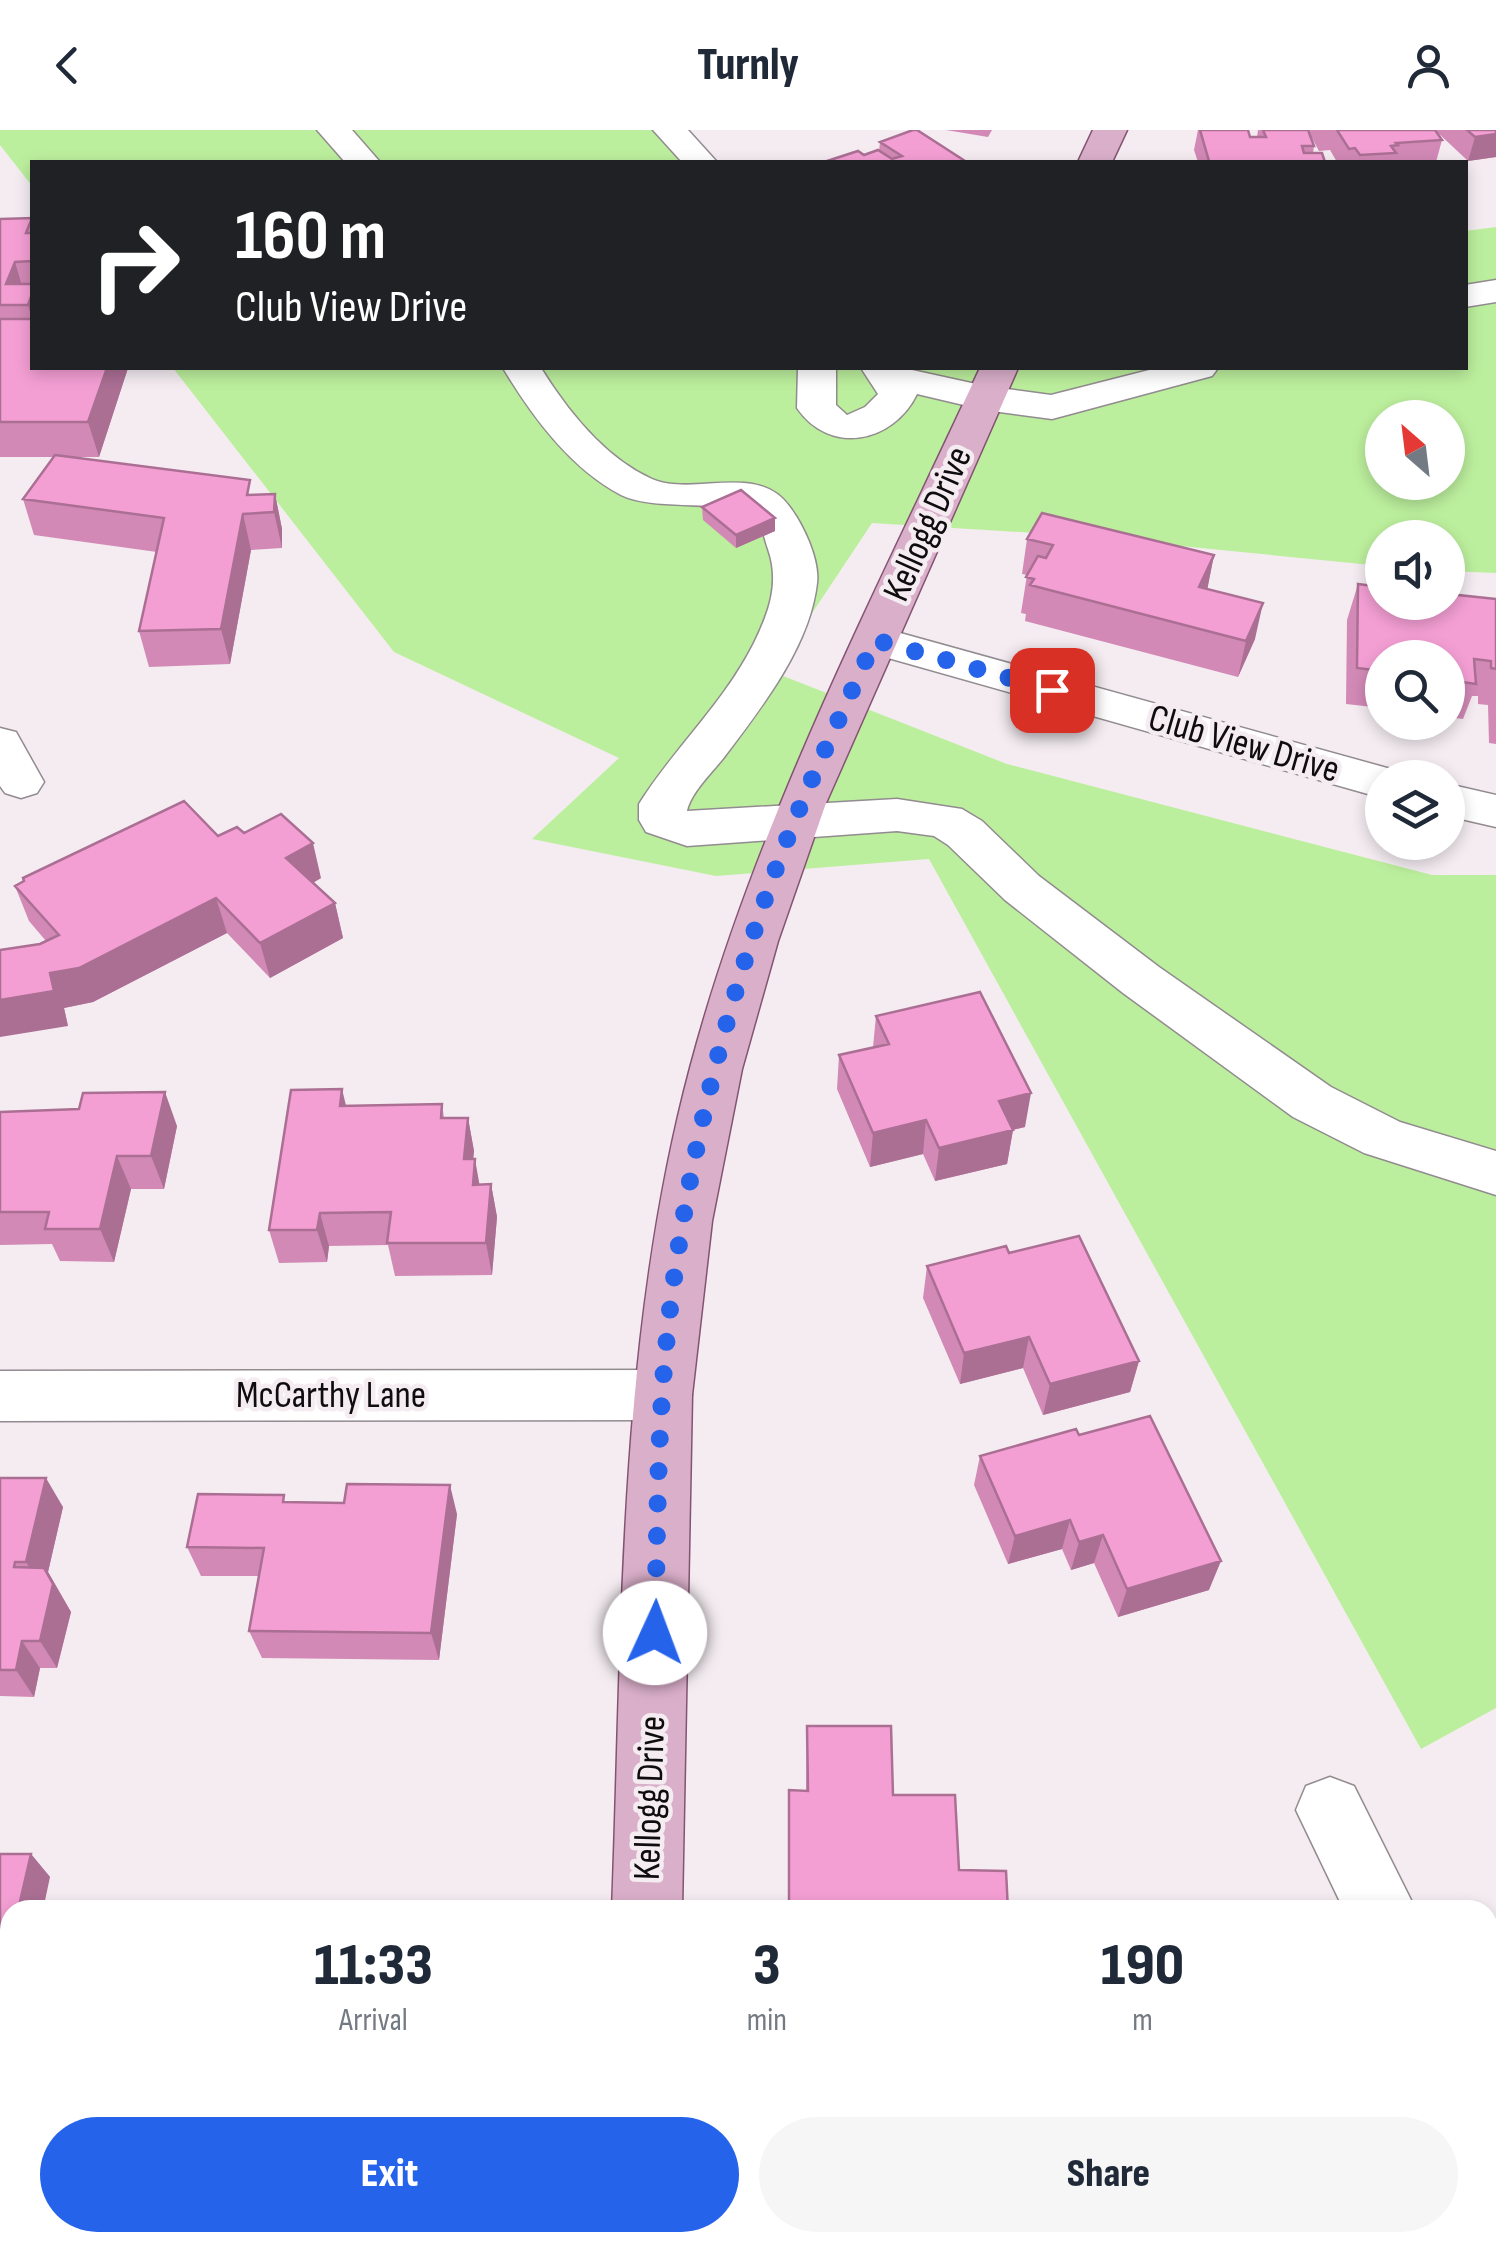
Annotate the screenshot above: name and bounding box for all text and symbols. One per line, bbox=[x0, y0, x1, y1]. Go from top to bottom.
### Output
icon: back bbox=[40, 38, 95, 93]
text: Turnly bbox=[697, 38, 799, 93]
icon: person bbox=[1401, 38, 1456, 93]
text: 160 m bbox=[235, 195, 386, 279]
icon: right bbox=[70, 200, 200, 330]
text: Club View Drive bbox=[235, 280, 467, 335]
north arrow bbox=[1365, 400, 1465, 500]
map controls bbox=[1365, 400, 1465, 860]
street label: Kellogg Drive bbox=[874, 440, 982, 608]
button: sound bbox=[1365, 520, 1465, 620]
button: search bbox=[1365, 640, 1465, 740]
pin bbox=[1010, 648, 1095, 733]
icon: arrive bbox=[1025, 663, 1080, 718]
street label: Club View Drive bbox=[1143, 695, 1345, 793]
button: layers bbox=[1365, 760, 1465, 860]
street label: McCarthy Lane bbox=[236, 1373, 426, 1418]
position arrow bbox=[603, 1581, 707, 1685]
street label: Kellogg Drive bbox=[625, 1715, 675, 1881]
text: 11:33 bbox=[314, 1930, 433, 2002]
text: 3 bbox=[753, 1930, 781, 2002]
text: 190 bbox=[1101, 1930, 1184, 2002]
text: Arrival bbox=[339, 2001, 408, 2040]
text: min bbox=[747, 2001, 787, 2040]
text: m bbox=[1132, 2001, 1153, 2040]
button: Exit bbox=[40, 2117, 739, 2232]
button: Share bbox=[759, 2117, 1458, 2232]

